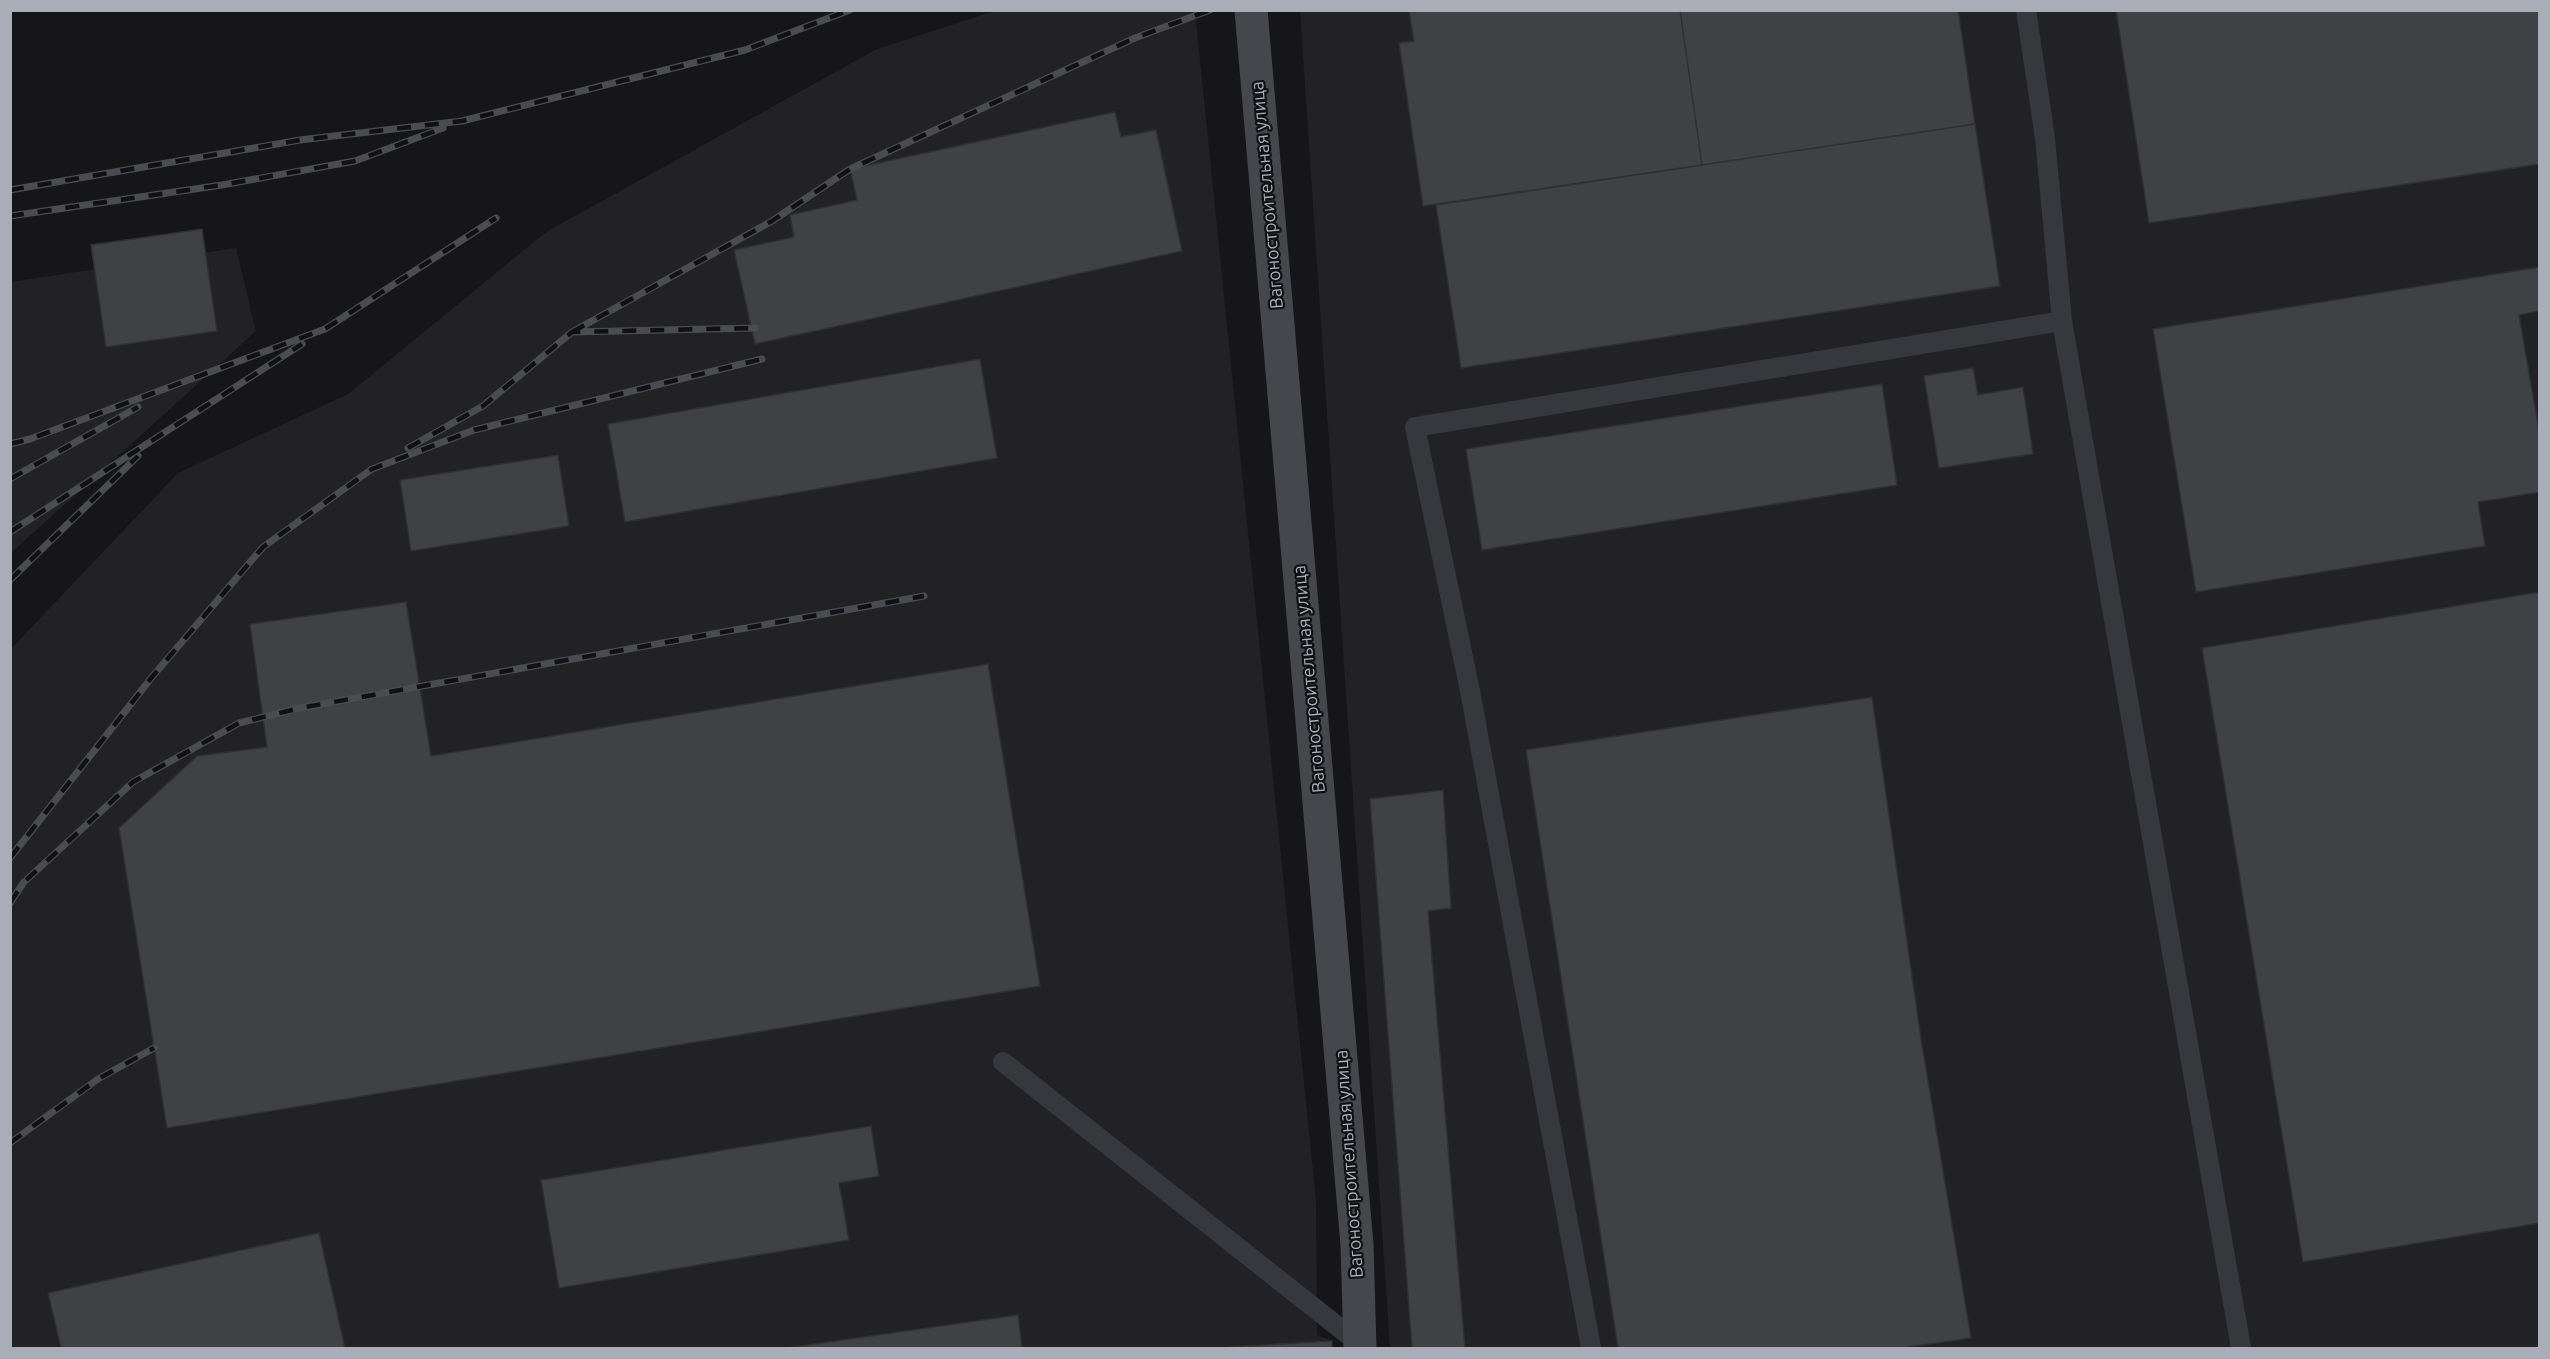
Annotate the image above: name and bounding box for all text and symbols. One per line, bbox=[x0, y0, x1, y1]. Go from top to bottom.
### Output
street label: Вагоностроительная улица bbox=[1246, 80, 1286, 310]
street label: Вагоностроительная улица bbox=[1288, 564, 1328, 794]
street label: Вагоностроительная улица bbox=[1330, 1049, 1366, 1279]

